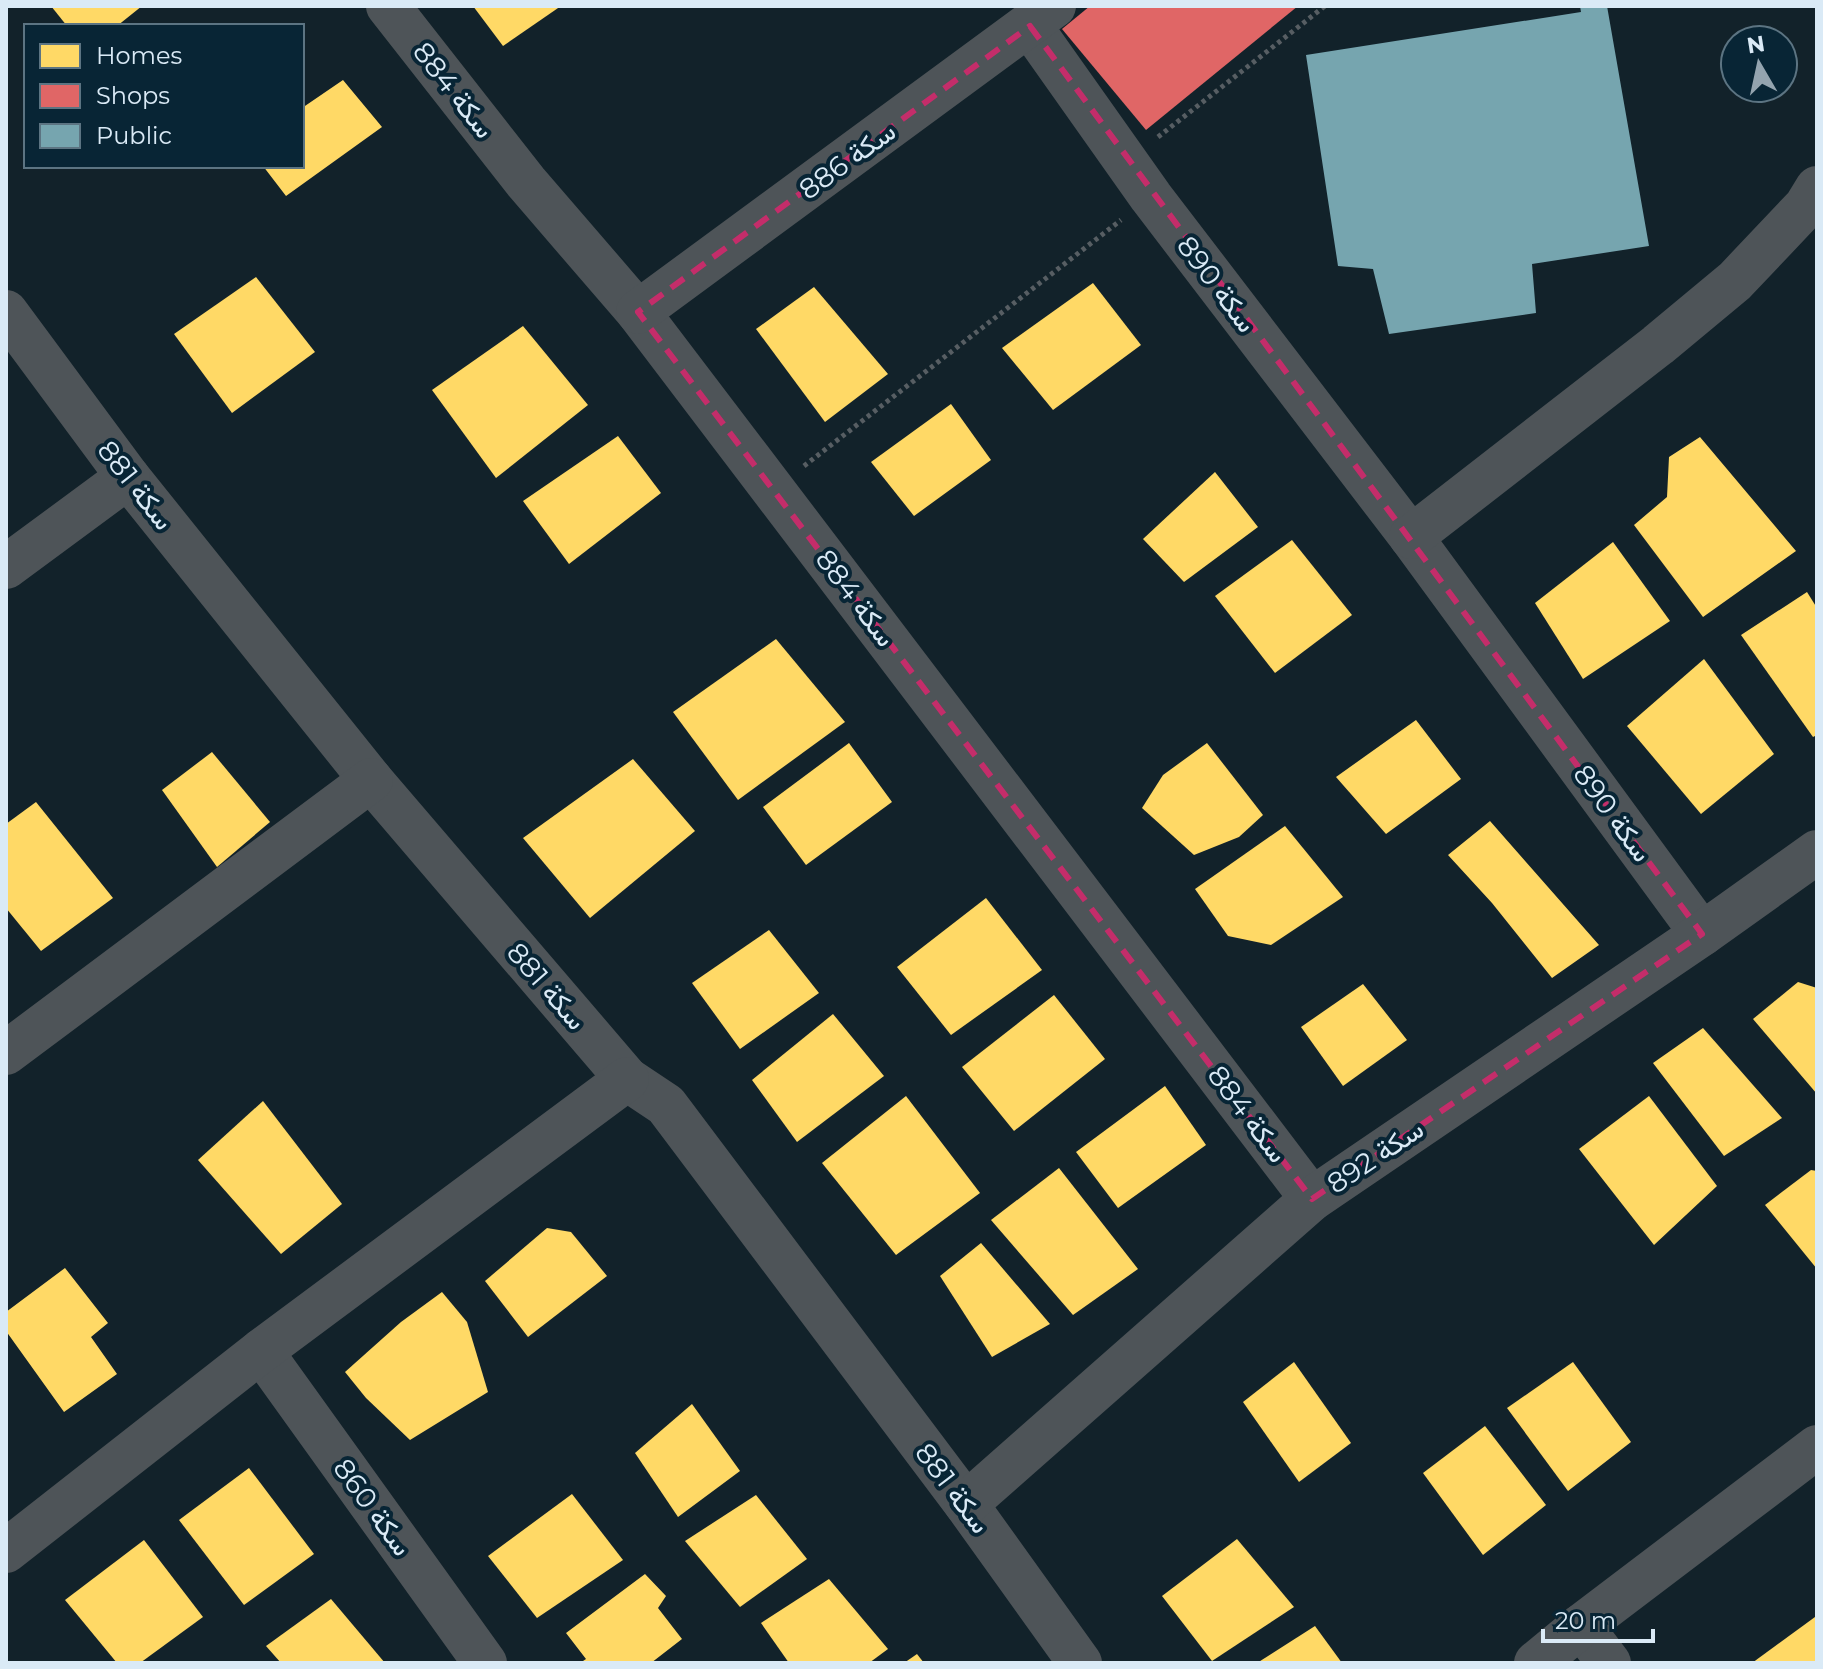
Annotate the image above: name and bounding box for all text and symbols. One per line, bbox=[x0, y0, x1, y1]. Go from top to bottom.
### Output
legend bbox=[24, 24, 304, 168]
north arrow bbox=[1719, 24, 1799, 104]
text: N bbox=[1745, 30, 1767, 59]
street label: سكة 884 bbox=[406, 35, 502, 145]
text: Homes bbox=[96, 41, 182, 70]
text: Shops bbox=[96, 81, 170, 110]
street label: سكة 886 bbox=[792, 114, 902, 206]
text: Public bbox=[96, 121, 172, 150]
street label: سكة 890 bbox=[1170, 229, 1264, 339]
street label: سكة 881 bbox=[91, 434, 181, 536]
street label: سكة 884 bbox=[809, 543, 903, 653]
street label: سكة 890 bbox=[1566, 758, 1660, 868]
street label: سكة 881 bbox=[500, 936, 594, 1036]
street label: سكة 884 bbox=[1201, 1059, 1295, 1169]
street label: سكة 892 bbox=[1320, 1111, 1430, 1201]
street label: سكة 881 bbox=[908, 1436, 998, 1540]
street label: سكة 860 bbox=[326, 1452, 420, 1562]
scale bar bbox=[1543, 1593, 1653, 1643]
text: 20 m bbox=[1555, 1606, 1616, 1635]

